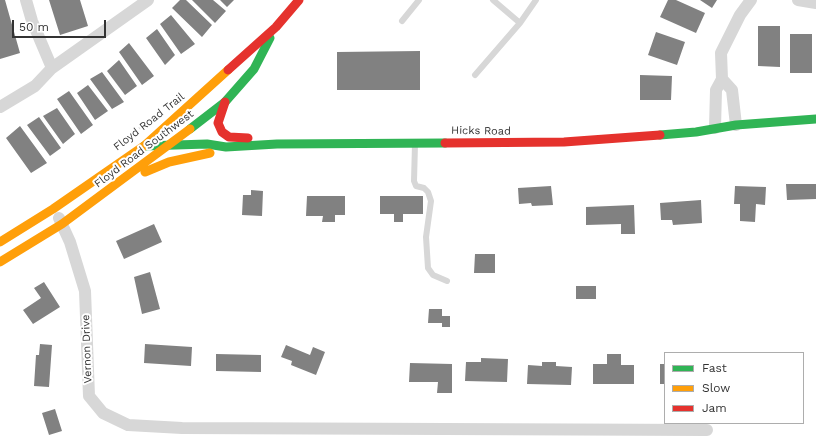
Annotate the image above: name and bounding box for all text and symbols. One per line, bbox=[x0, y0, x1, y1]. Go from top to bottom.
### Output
scale bar bbox=[14, 12, 108, 38]
text: 50 m bbox=[19, 20, 49, 34]
street label: Floyd Road Trail bbox=[111, 90, 187, 154]
street label: Floyd Road Southwest bbox=[92, 107, 196, 191]
street label: Hicks Road bbox=[451, 124, 511, 138]
street label: Vernon Drive bbox=[79, 314, 95, 384]
legend bbox=[664, 352, 804, 424]
text: Fast bbox=[702, 361, 727, 375]
text: Slow bbox=[702, 381, 730, 395]
text: Jam bbox=[702, 401, 727, 415]

